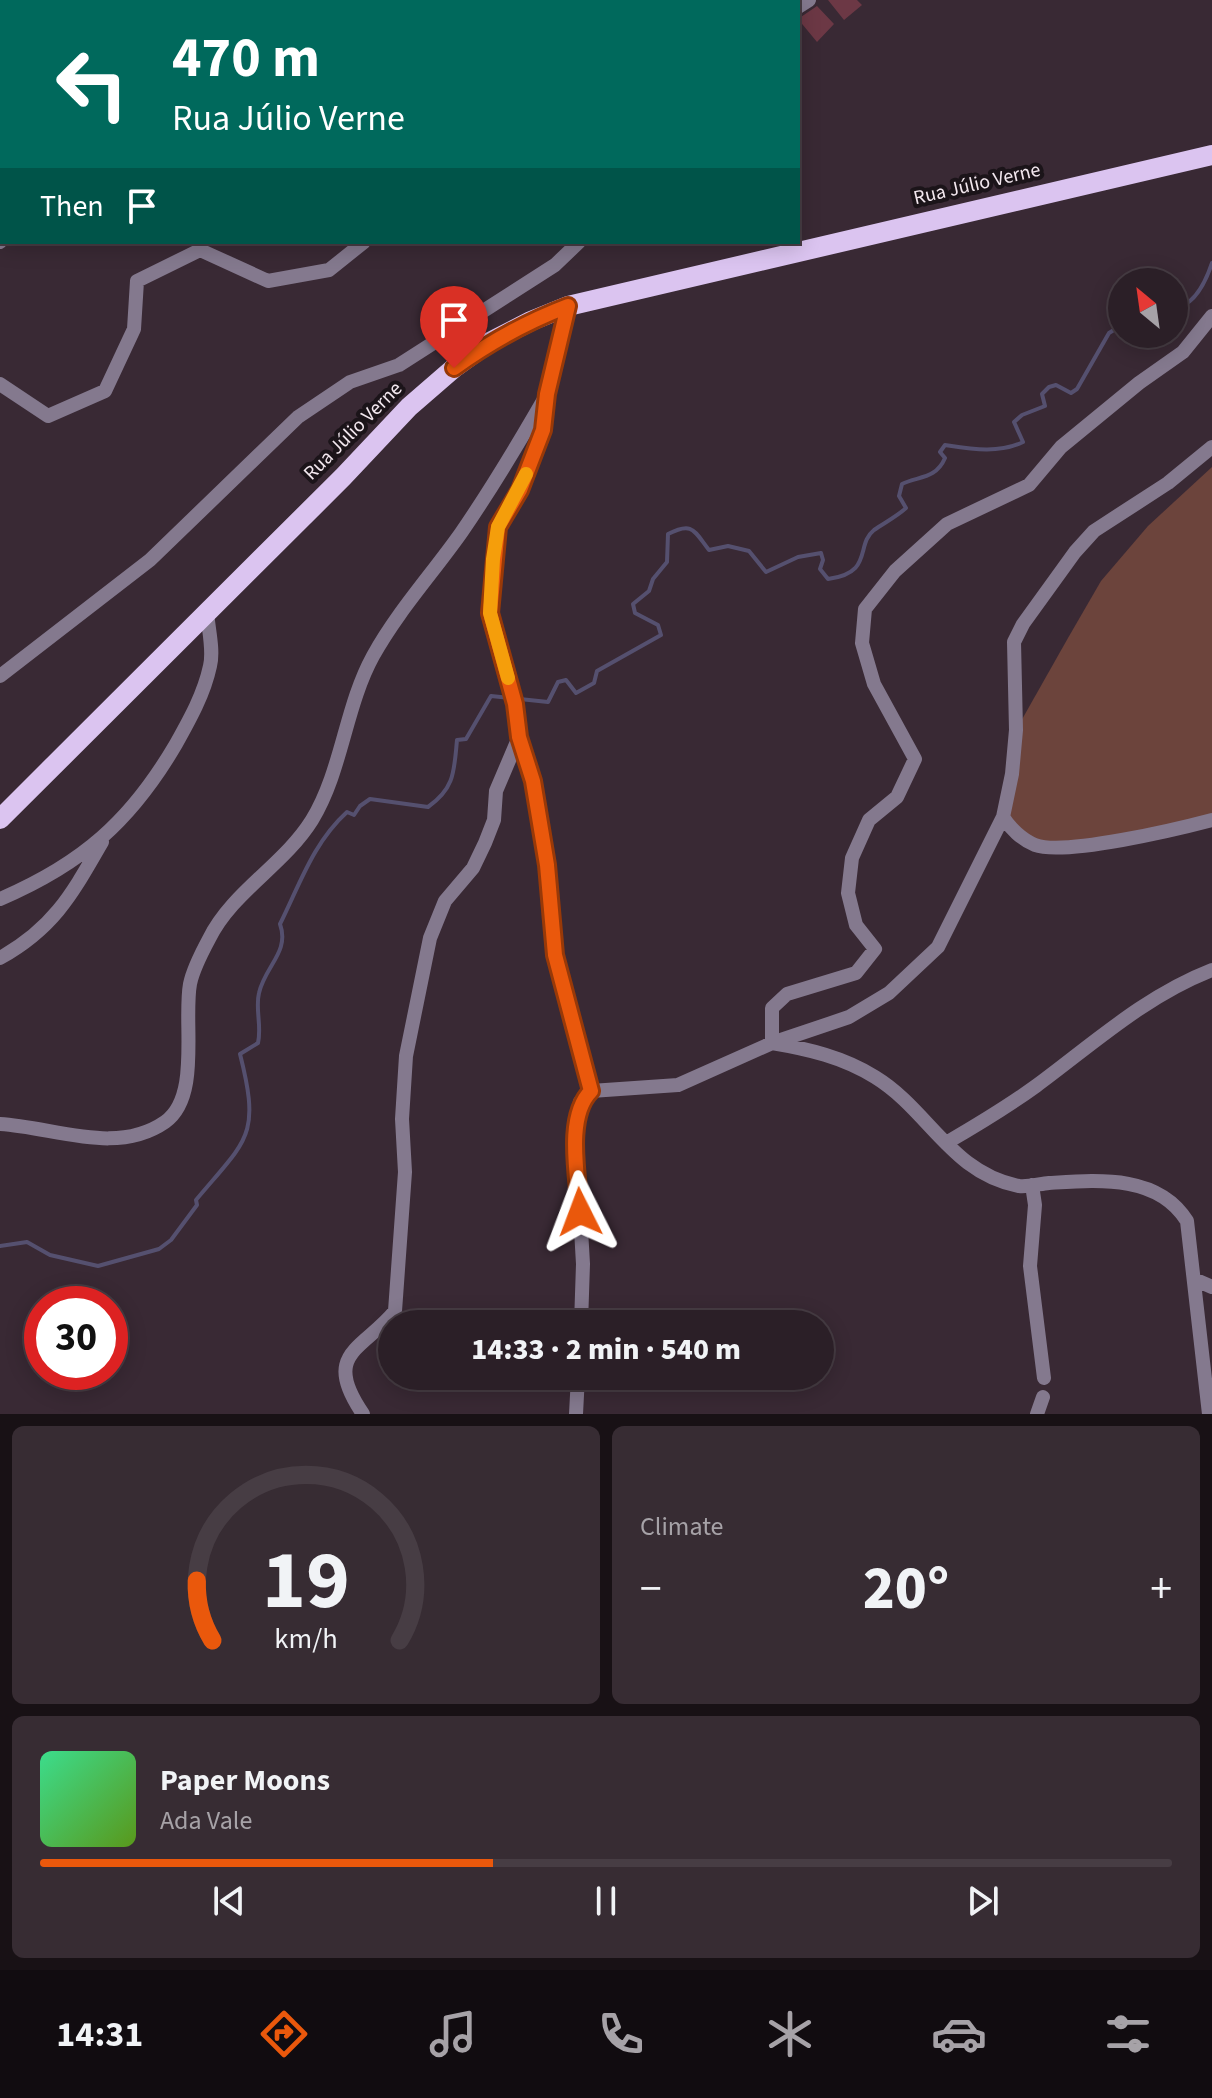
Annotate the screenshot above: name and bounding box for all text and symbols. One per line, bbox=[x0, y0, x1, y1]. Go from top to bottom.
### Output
text: 470 m bbox=[172, 19, 320, 98]
icon: left bbox=[40, 32, 144, 136]
text: Rua Júlio Verne bbox=[172, 93, 405, 144]
street label: Rua Júlio Verne bbox=[911, 156, 1043, 212]
icon: arrive bbox=[120, 184, 164, 228]
text: Then bbox=[40, 185, 104, 228]
north arrow bbox=[1108, 268, 1188, 348]
map controls bbox=[1108, 268, 1188, 348]
pin bbox=[420, 286, 488, 368]
icon: arrive bbox=[432, 298, 476, 342]
street label: Rua Júlio Verne bbox=[297, 375, 409, 487]
position arrow bbox=[538, 1170, 622, 1254]
speed limit sign: 30 bbox=[24, 1286, 128, 1390]
text: 14:33 · 2 min · 540 m bbox=[471, 1328, 741, 1371]
text: Climate bbox=[640, 1508, 724, 1545]
text: 19 bbox=[262, 1522, 350, 1640]
text: 20° bbox=[863, 1547, 949, 1632]
text: − bbox=[640, 1558, 662, 1621]
text: + bbox=[1150, 1558, 1172, 1621]
text: km/h bbox=[274, 1619, 338, 1659]
text: Paper Moons bbox=[160, 1759, 330, 1802]
text: Ada Vale bbox=[160, 1802, 252, 1839]
icon: previous bbox=[207, 1879, 251, 1923]
icon: pause bbox=[584, 1879, 628, 1923]
icon: next bbox=[961, 1879, 1005, 1923]
icon: directions bbox=[256, 2006, 312, 2062]
icon: music bbox=[425, 2006, 481, 2062]
icon: phone bbox=[593, 2006, 649, 2062]
icon: climate bbox=[762, 2006, 818, 2062]
icon: car bbox=[931, 2006, 987, 2062]
icon: filters bbox=[1100, 2006, 1156, 2062]
text: 14:31 bbox=[56, 2009, 143, 2060]

